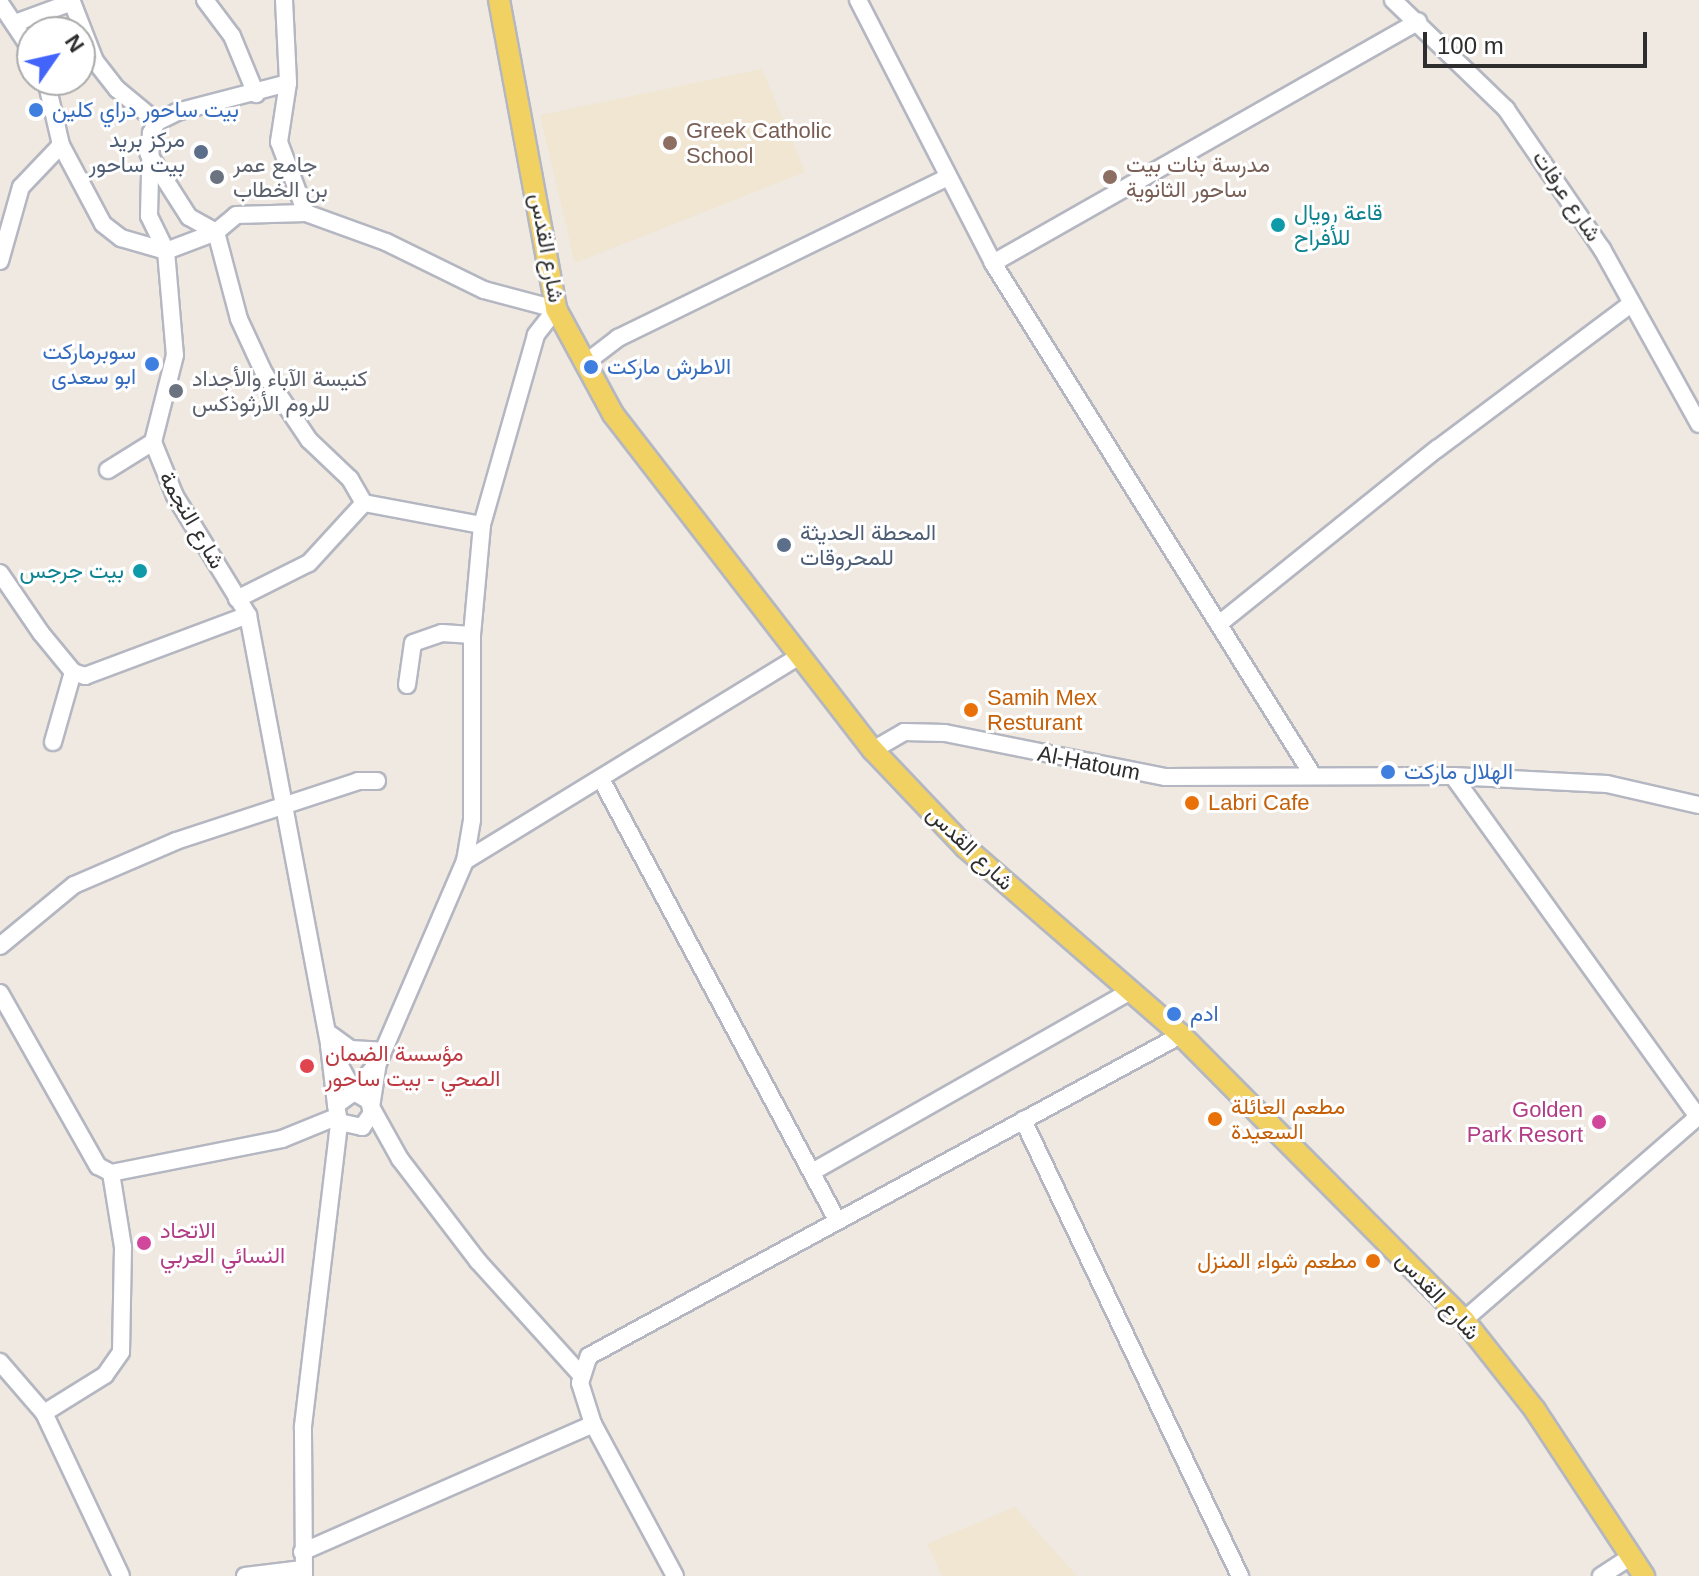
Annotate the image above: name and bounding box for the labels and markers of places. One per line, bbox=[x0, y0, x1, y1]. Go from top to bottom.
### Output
place label: بيت ساحور دراي كلين bbox=[52, 97, 239, 123]
marker: بيت ساحور دراي كلين bbox=[27, 101, 45, 119]
place label: Greek Catholic School bbox=[686, 117, 832, 168]
place label: مركز بريد بيت ساحور bbox=[89, 126, 185, 178]
marker: Greek Catholic School bbox=[661, 134, 679, 152]
marker: مركز بريد بيت ساحور bbox=[192, 143, 210, 161]
place label: جامع عمر بن الخطاب bbox=[233, 151, 328, 202]
place label: مدرسة بنات بيت ساحور الثانوية bbox=[1126, 151, 1270, 202]
marker: جامع عمر بن الخطاب bbox=[208, 168, 226, 186]
marker: مدرسة بنات بيت ساحور الثانوية bbox=[1101, 168, 1119, 186]
place label: قاعة رويال للأفراح bbox=[1294, 199, 1382, 250]
marker: قاعة رويال للأفراح bbox=[1269, 216, 1287, 234]
place label: سوبرماركت ابو سعدى bbox=[42, 338, 136, 390]
place label: الاطرش ماركت bbox=[607, 354, 731, 380]
marker: سوبرماركت ابو سعدى bbox=[143, 355, 161, 373]
marker: الاطرش ماركت bbox=[582, 358, 600, 376]
place label: كنيسة الآباء والأجداد للروم الأرثوذكس bbox=[192, 365, 368, 416]
marker: كنيسة الآباء والأجداد للروم الأرثوذكس bbox=[167, 382, 185, 400]
place label: المحطة الحديثة للمحروقات bbox=[800, 519, 936, 570]
marker: المحطة الحديثة للمحروقات bbox=[775, 536, 793, 554]
place label: بيت جرجس bbox=[20, 558, 124, 584]
marker: بيت جرجس bbox=[131, 562, 149, 580]
place label: Samih Mex Resturant bbox=[987, 684, 1097, 736]
marker: Samih Mex Resturant bbox=[962, 701, 980, 719]
place label: الهلال ماركت bbox=[1404, 759, 1513, 785]
marker: الهلال ماركت bbox=[1379, 763, 1397, 781]
place label: Labri Cafe bbox=[1208, 790, 1310, 816]
marker: Labri Cafe bbox=[1183, 794, 1201, 812]
place label: ادم bbox=[1190, 1001, 1219, 1027]
marker: ادم bbox=[1165, 1005, 1183, 1023]
place label: مؤسسة الضمان الصحي - بيت ساحور bbox=[325, 1040, 500, 1092]
marker: مؤسسة الضمان الصحي - بيت ساحور bbox=[296, 1055, 318, 1077]
place label: مطعم العائلة السعيدة bbox=[1231, 1093, 1345, 1144]
place label: Golden Park Resort bbox=[1467, 1096, 1583, 1148]
marker: مطعم العائلة السعيدة bbox=[1206, 1110, 1224, 1128]
marker: Golden Park Resort bbox=[1590, 1113, 1608, 1131]
place label: الاتحاد النسائي العربي bbox=[160, 1217, 285, 1268]
marker: الاتحاد النسائي العربي bbox=[135, 1234, 153, 1252]
place label: مطعم شواء المنزل bbox=[1197, 1248, 1357, 1274]
marker: مطعم شواء المنزل bbox=[1364, 1252, 1382, 1270]

